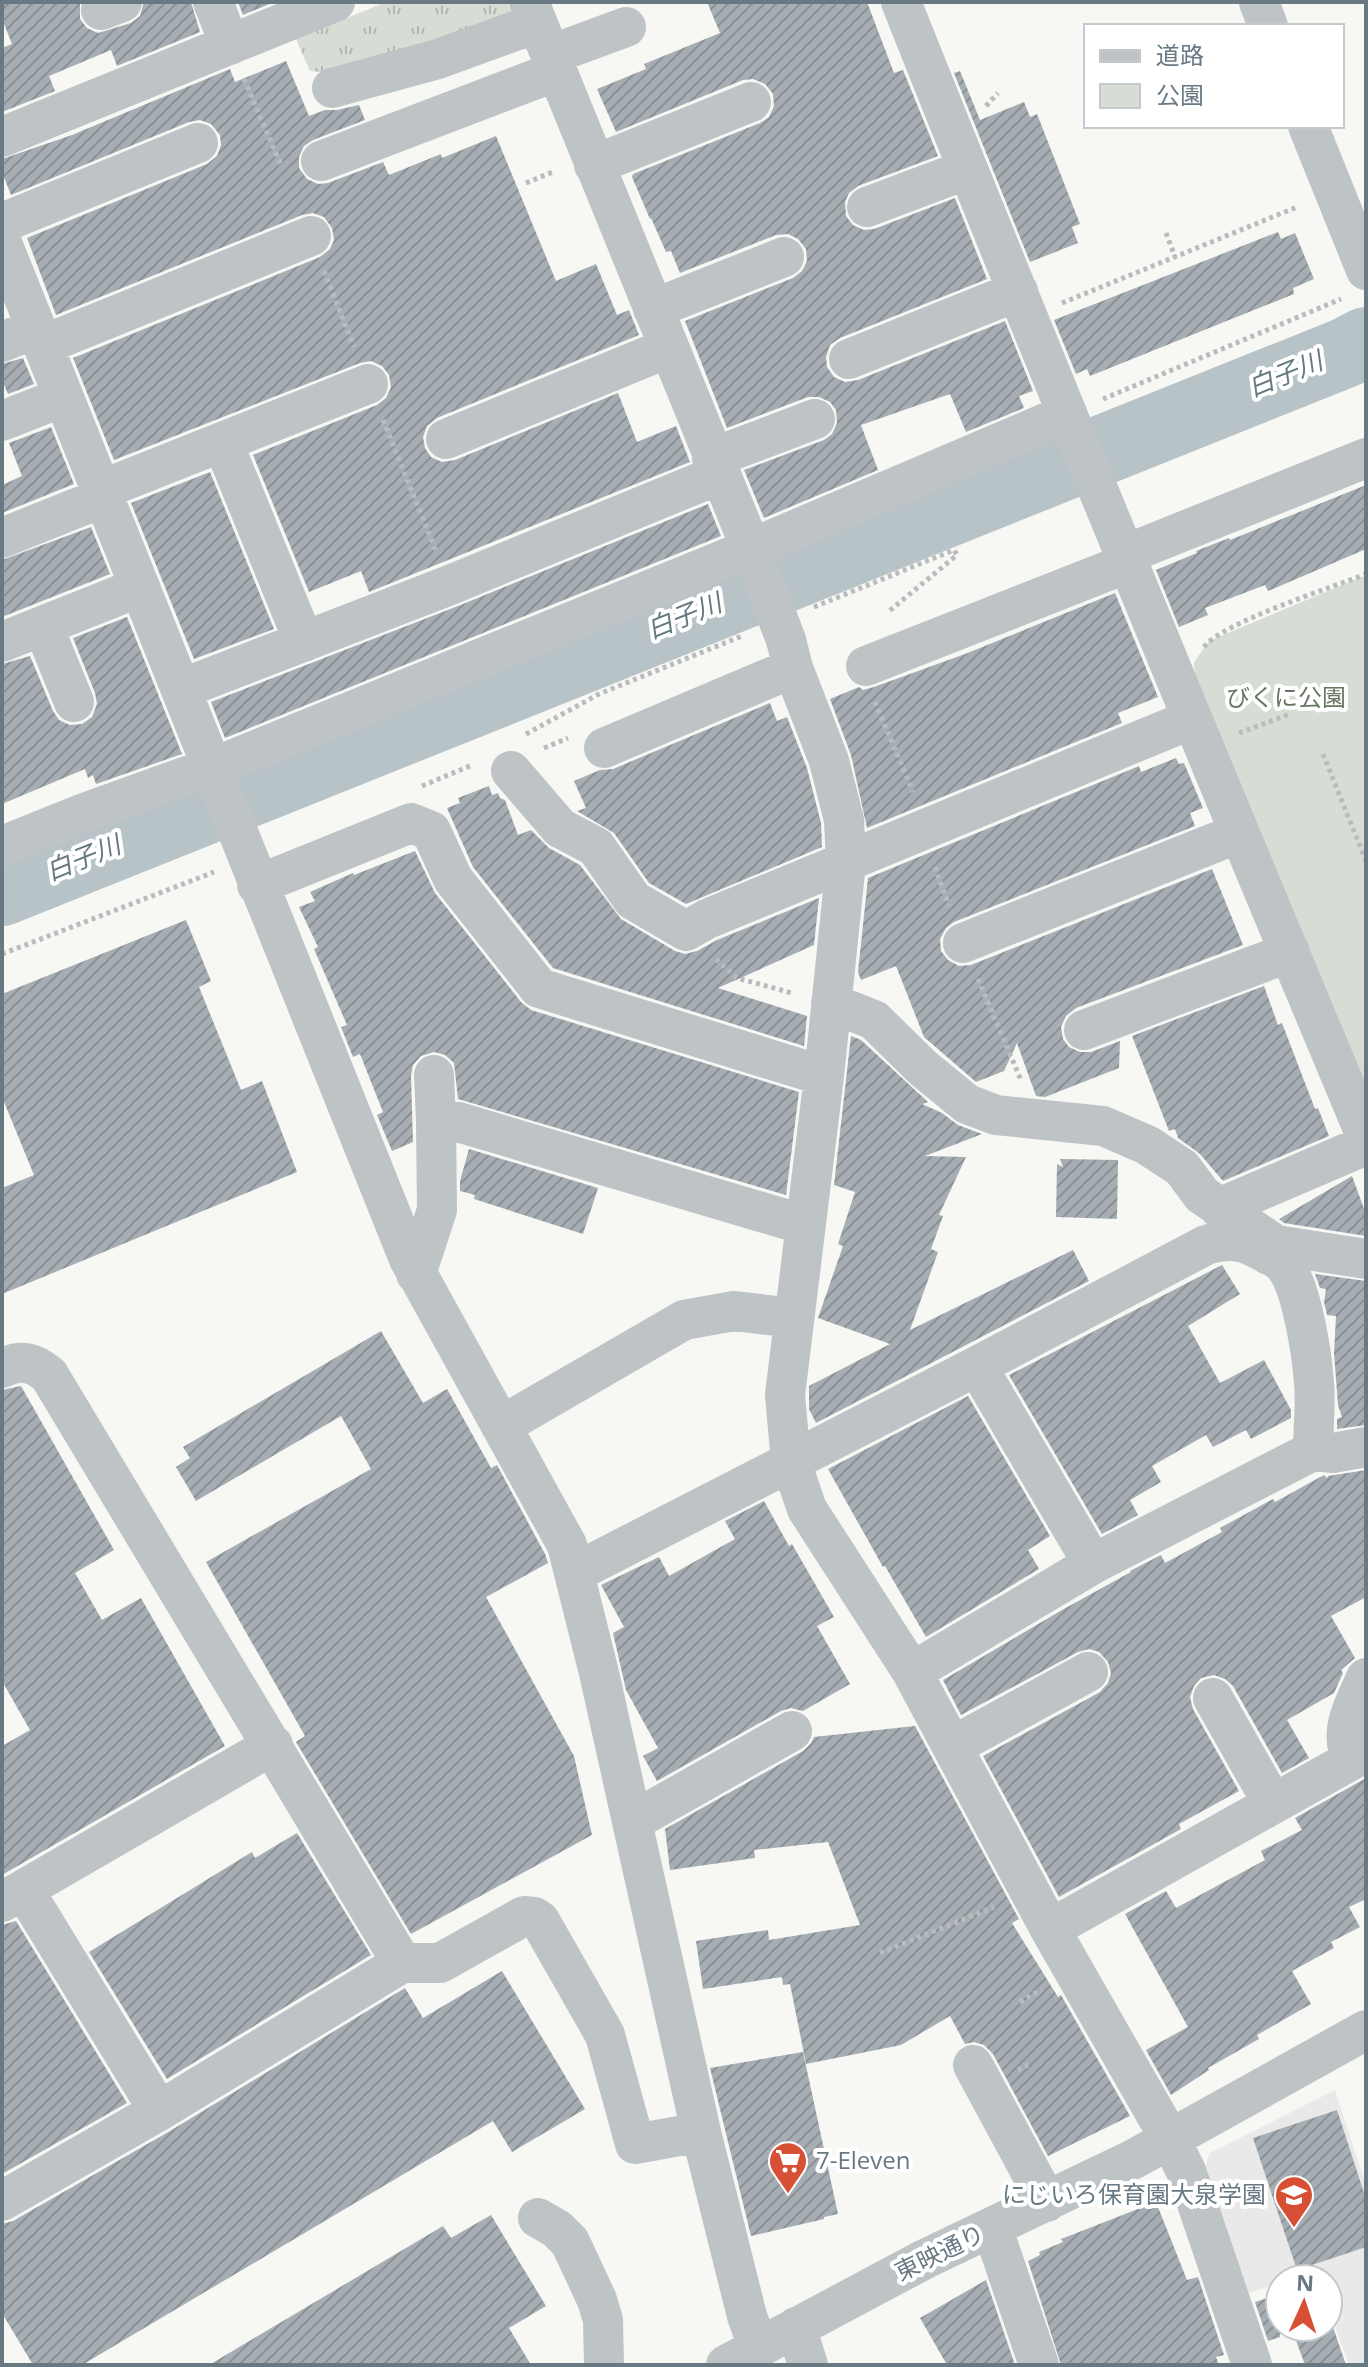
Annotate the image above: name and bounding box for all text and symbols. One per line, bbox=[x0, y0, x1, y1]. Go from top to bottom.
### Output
legend bbox=[1084, 24, 1344, 128]
text: 道路 bbox=[1156, 38, 1204, 71]
text: 公園 bbox=[1156, 78, 1204, 111]
water label: 白子川 bbox=[1242, 341, 1330, 404]
water label: 白子川 bbox=[641, 583, 729, 646]
park label: びくに公園 bbox=[1226, 680, 1346, 713]
water label: 白子川 bbox=[40, 825, 128, 888]
supermarket icon: 7-Eleven bbox=[767, 2140, 809, 2195]
place label: 7-Eleven bbox=[816, 2143, 911, 2176]
school or university icon: にじいろ保育園大泉学園 bbox=[1273, 2174, 1315, 2229]
place label: にじいろ保育園大泉学園 bbox=[1002, 2177, 1266, 2210]
street label: 東映通り bbox=[889, 2216, 990, 2288]
north arrow bbox=[1264, 2263, 1344, 2343]
text: N bbox=[1295, 2267, 1315, 2297]

